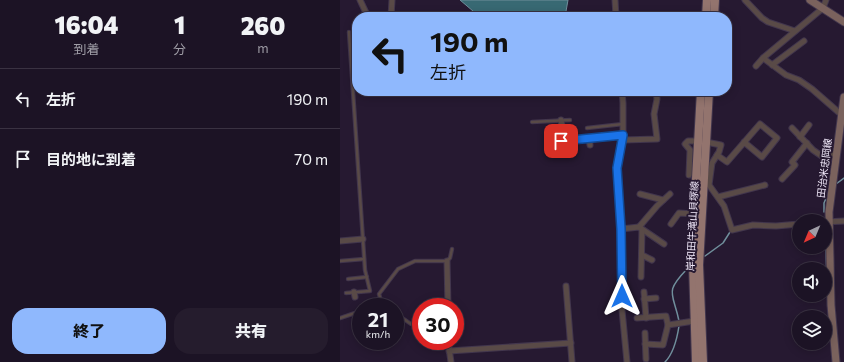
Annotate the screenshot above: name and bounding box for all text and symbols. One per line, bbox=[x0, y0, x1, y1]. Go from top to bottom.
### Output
text: 16:04 bbox=[55, 10, 118, 39]
text: 1 bbox=[174, 10, 185, 39]
text: 260 bbox=[241, 11, 285, 40]
text: 190 m bbox=[430, 24, 508, 58]
icon: left bbox=[364, 28, 416, 80]
text: m bbox=[257, 40, 269, 56]
text: 到着 bbox=[74, 41, 100, 57]
text: 分 bbox=[173, 41, 186, 57]
text: 左折 bbox=[430, 61, 466, 83]
icon: left bbox=[12, 88, 34, 110]
text: 左折 bbox=[46, 90, 76, 108]
text: 190 m bbox=[287, 90, 328, 108]
pin bbox=[544, 124, 578, 158]
icon: arrive bbox=[550, 130, 572, 152]
street label: 田治米忠岡線 bbox=[814, 137, 834, 199]
icon: arrive bbox=[12, 148, 34, 170]
text: 目的地に到着 bbox=[46, 150, 136, 168]
text: 70 m bbox=[294, 150, 328, 168]
street label: 岸和田牛滝山貝塚線 bbox=[684, 181, 700, 271]
north arrow bbox=[792, 214, 832, 254]
map controls bbox=[792, 214, 832, 350]
button: sound bbox=[792, 262, 832, 302]
position arrow bbox=[601, 275, 643, 317]
speed limit sign: 30 bbox=[412, 298, 464, 350]
text: 21 bbox=[368, 307, 388, 331]
button: 終了 bbox=[12, 308, 166, 354]
button: 共有 bbox=[174, 308, 328, 354]
button: layers bbox=[792, 310, 832, 350]
text: km/h bbox=[366, 328, 390, 340]

